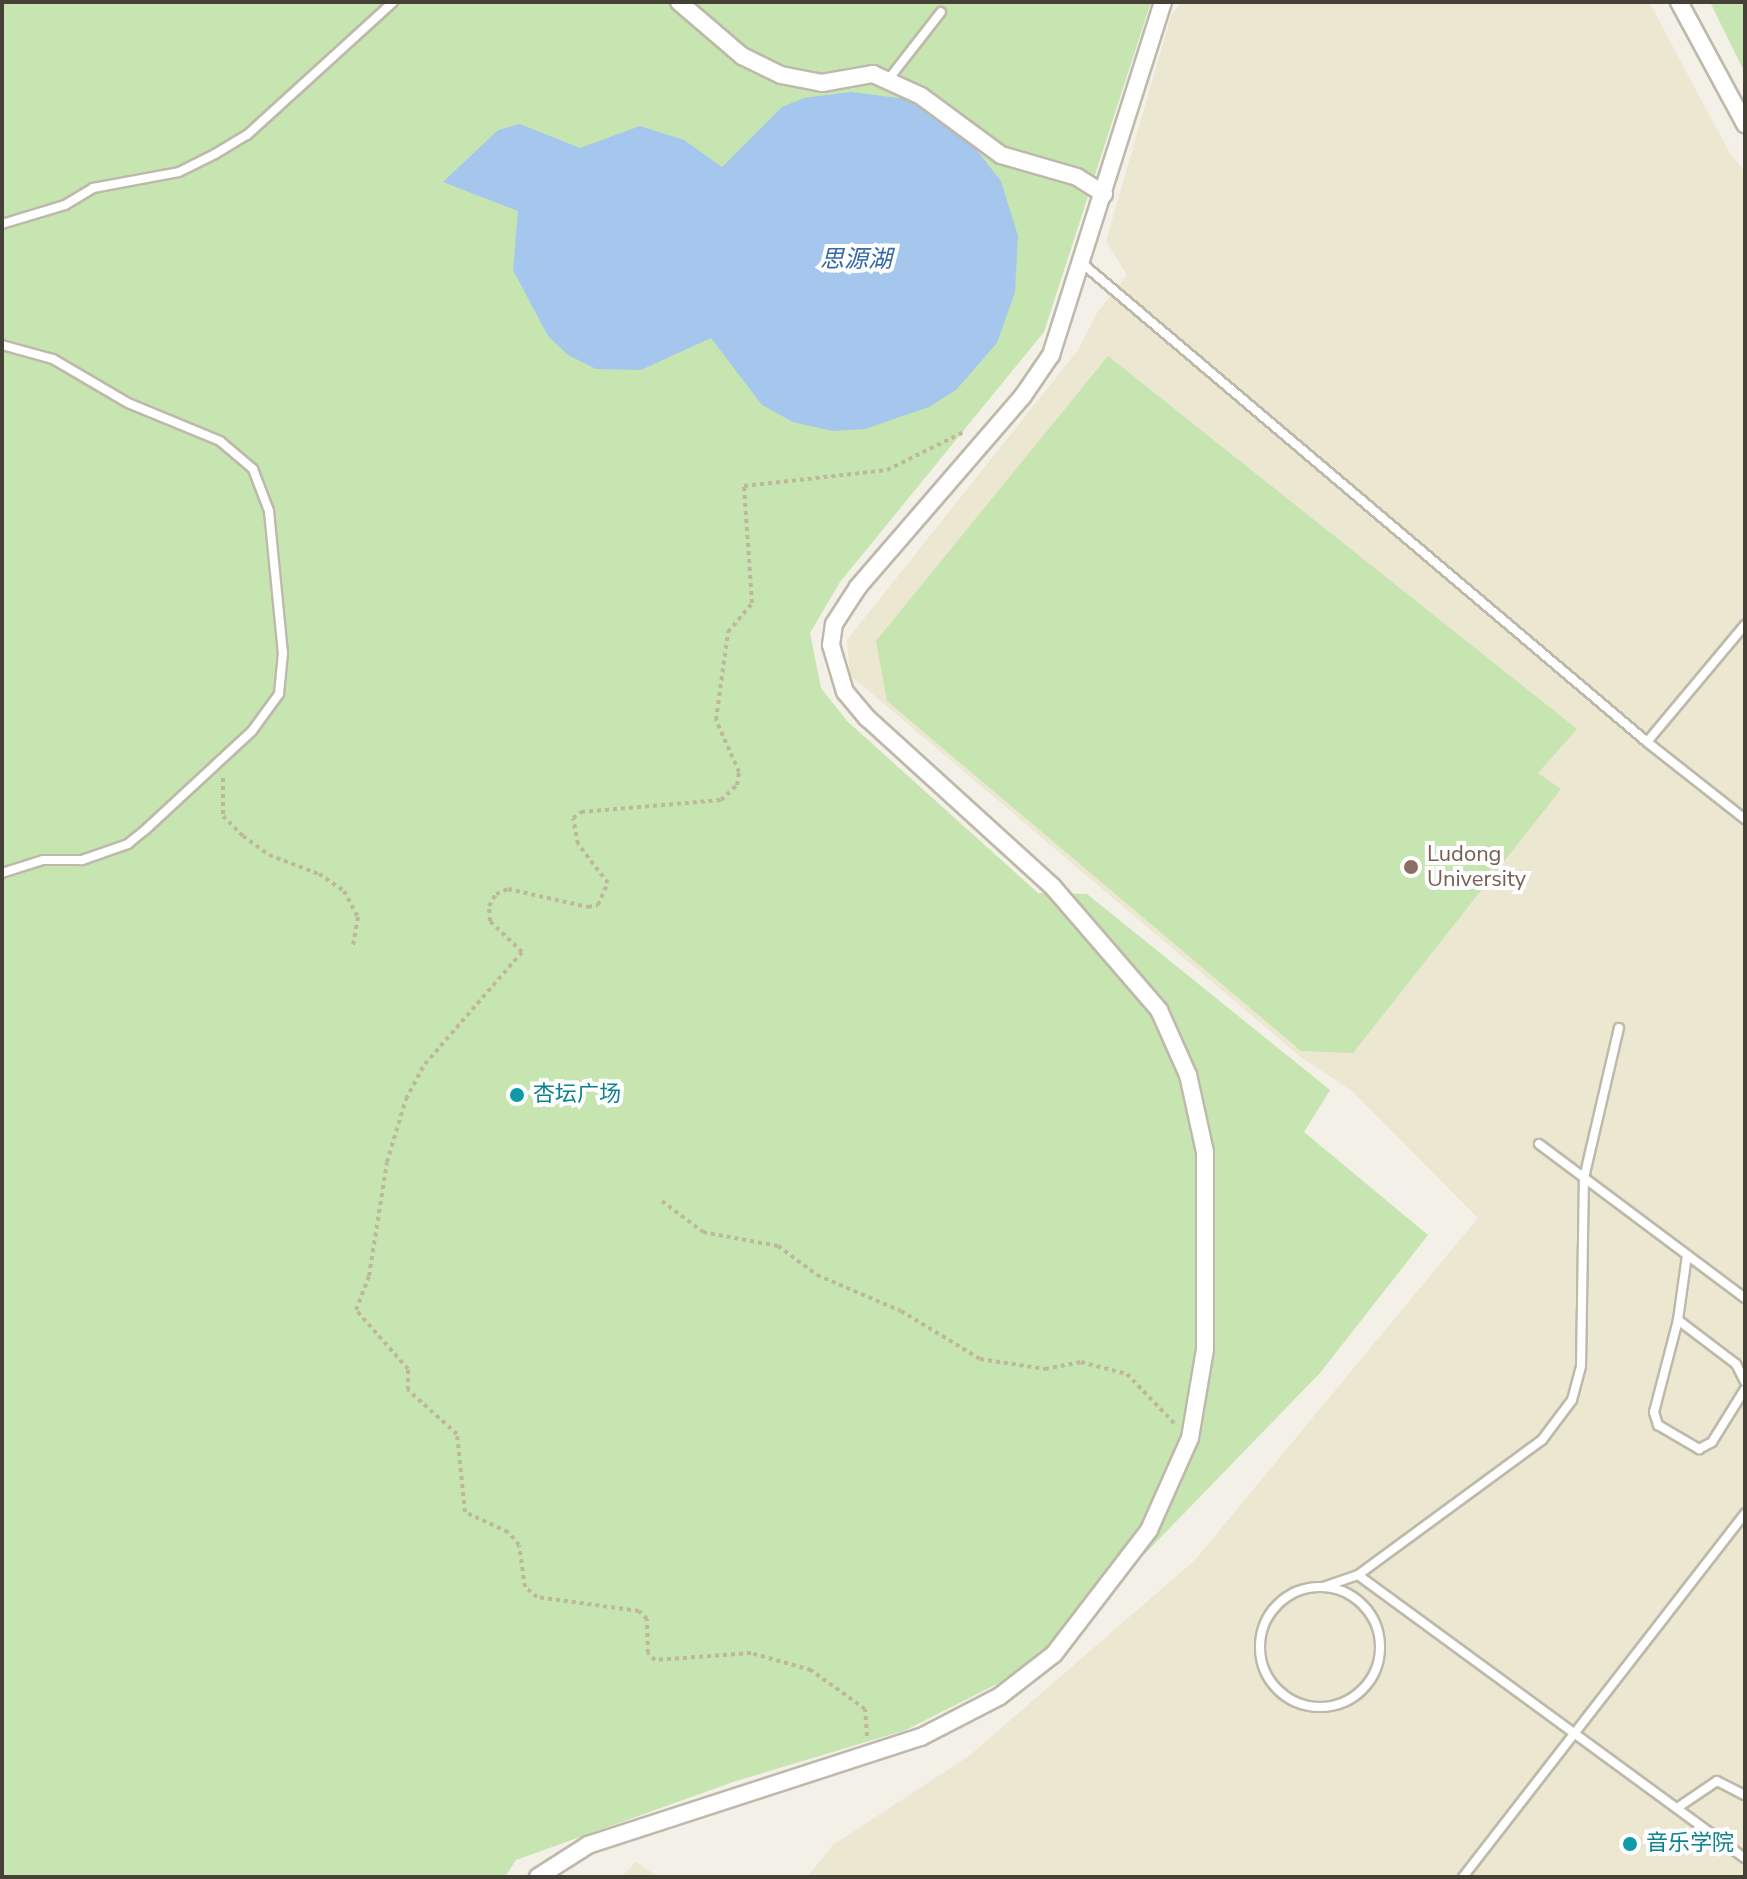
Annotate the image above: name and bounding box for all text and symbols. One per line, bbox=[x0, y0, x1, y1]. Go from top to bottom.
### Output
water label: 思源湖 bbox=[820, 246, 892, 274]
place label: Ludong University bbox=[1427, 841, 1526, 892]
marker: Ludong University bbox=[1402, 858, 1420, 876]
place label: 杏坛广场 bbox=[533, 1082, 621, 1108]
marker: 杏坛广场 bbox=[508, 1086, 526, 1104]
place label: 音乐学院 bbox=[1646, 1831, 1734, 1857]
marker: 音乐学院 bbox=[1621, 1835, 1639, 1853]

